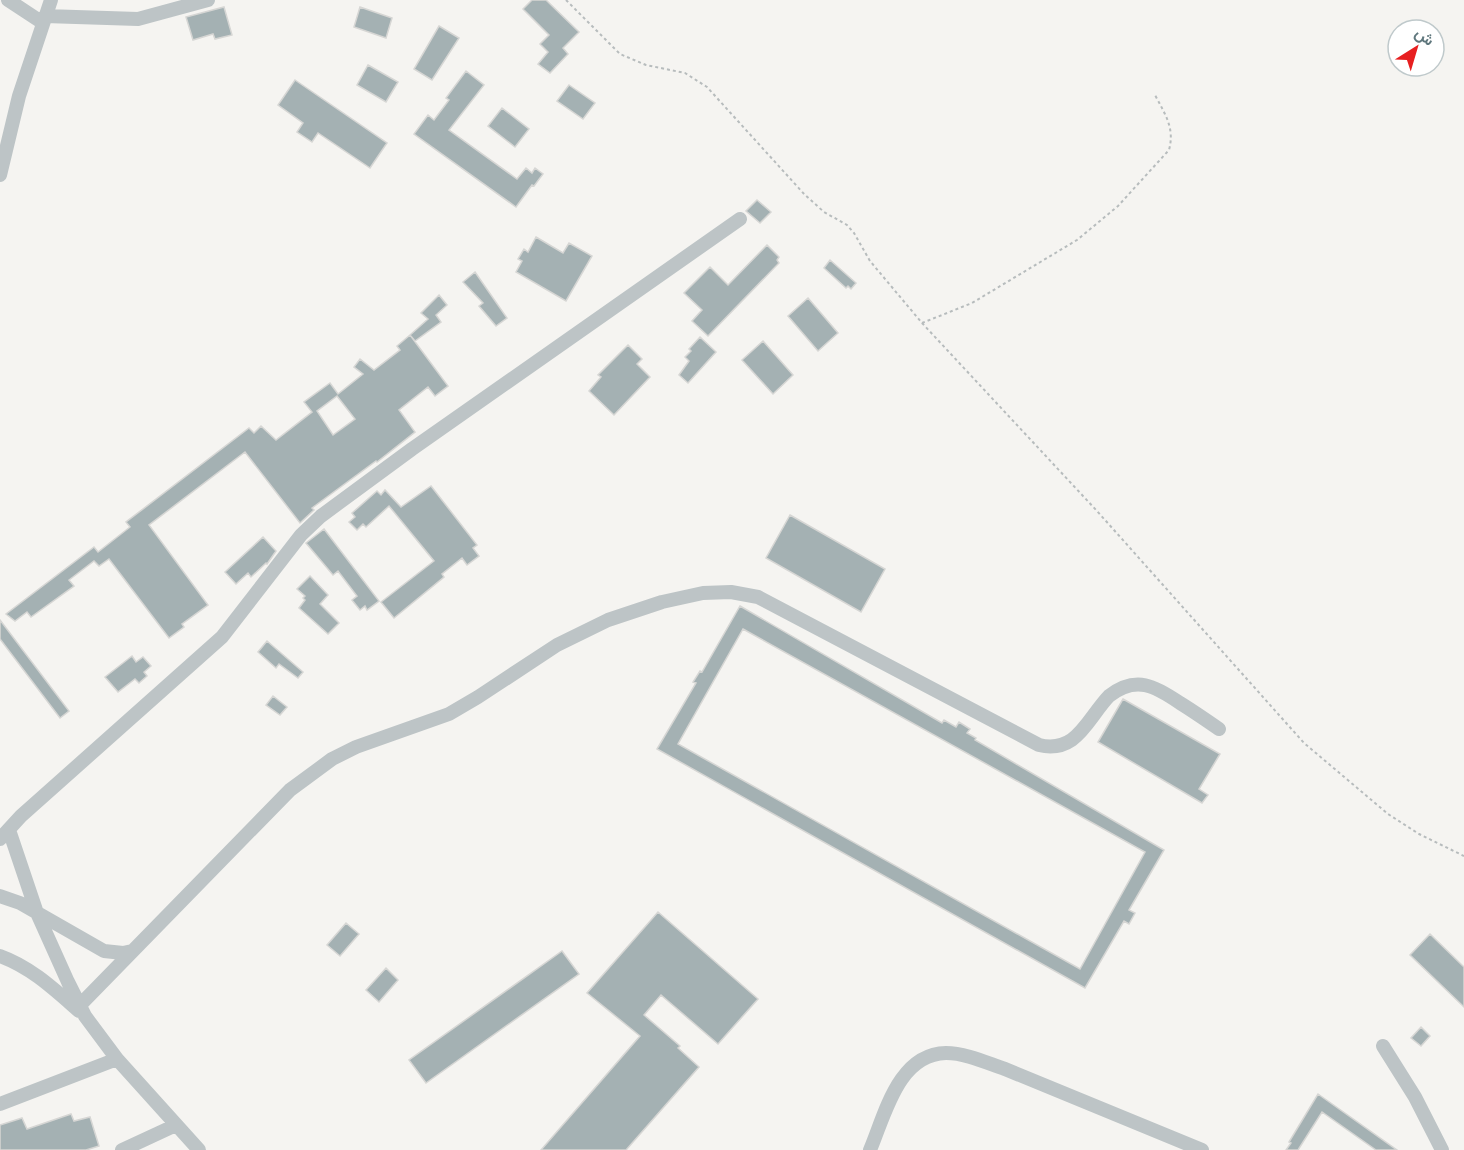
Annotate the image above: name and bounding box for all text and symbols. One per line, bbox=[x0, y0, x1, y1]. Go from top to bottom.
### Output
north arrow bbox=[1386, 18, 1446, 78]
text: ش bbox=[1411, 24, 1438, 50]

